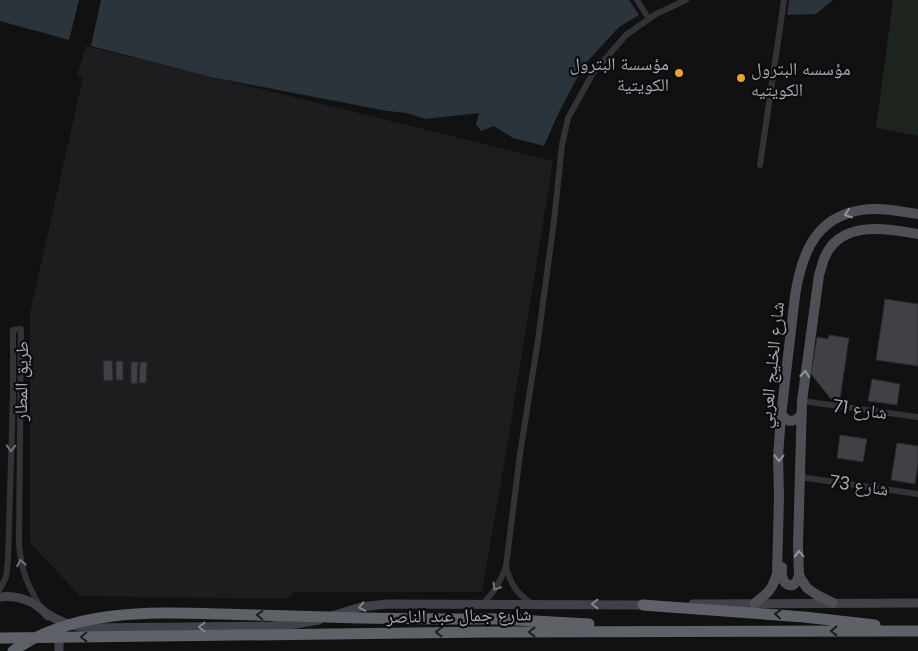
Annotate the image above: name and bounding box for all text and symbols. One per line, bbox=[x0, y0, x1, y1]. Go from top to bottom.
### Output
place label: مؤسسة البترول الكويتية bbox=[569, 51, 669, 97]
place label: مؤسسه البترول الكويتيه bbox=[751, 56, 851, 102]
marker: مؤسسة البترول الكويتية bbox=[673, 67, 685, 79]
marker: مؤسسه البترول الكويتيه bbox=[735, 72, 747, 84]
one-way arrow bbox=[844, 208, 853, 218]
street label: شارع الخليج العربي bbox=[752, 301, 793, 430]
street label: طريق المطار bbox=[8, 341, 34, 422]
one-way arrow bbox=[799, 370, 810, 378]
street label: شارع 71 bbox=[831, 393, 889, 425]
one-way arrow bbox=[6, 445, 17, 453]
one-way arrow bbox=[773, 455, 784, 463]
street label: شارع 73 bbox=[828, 468, 890, 502]
one-way arrow bbox=[793, 550, 804, 558]
one-way arrow bbox=[17, 559, 27, 567]
one-way arrow bbox=[493, 582, 503, 591]
one-way arrow bbox=[590, 599, 598, 609]
one-way arrow bbox=[358, 601, 367, 612]
street label: شارع جمال عبد الناصر bbox=[385, 601, 532, 629]
one-way arrow bbox=[774, 609, 782, 620]
one-way arrow bbox=[256, 610, 264, 621]
one-way arrow bbox=[198, 622, 206, 632]
one-way arrow bbox=[830, 626, 838, 636]
one-way arrow bbox=[435, 627, 443, 638]
one-way arrow bbox=[528, 627, 536, 637]
one-way arrow bbox=[80, 632, 88, 642]

